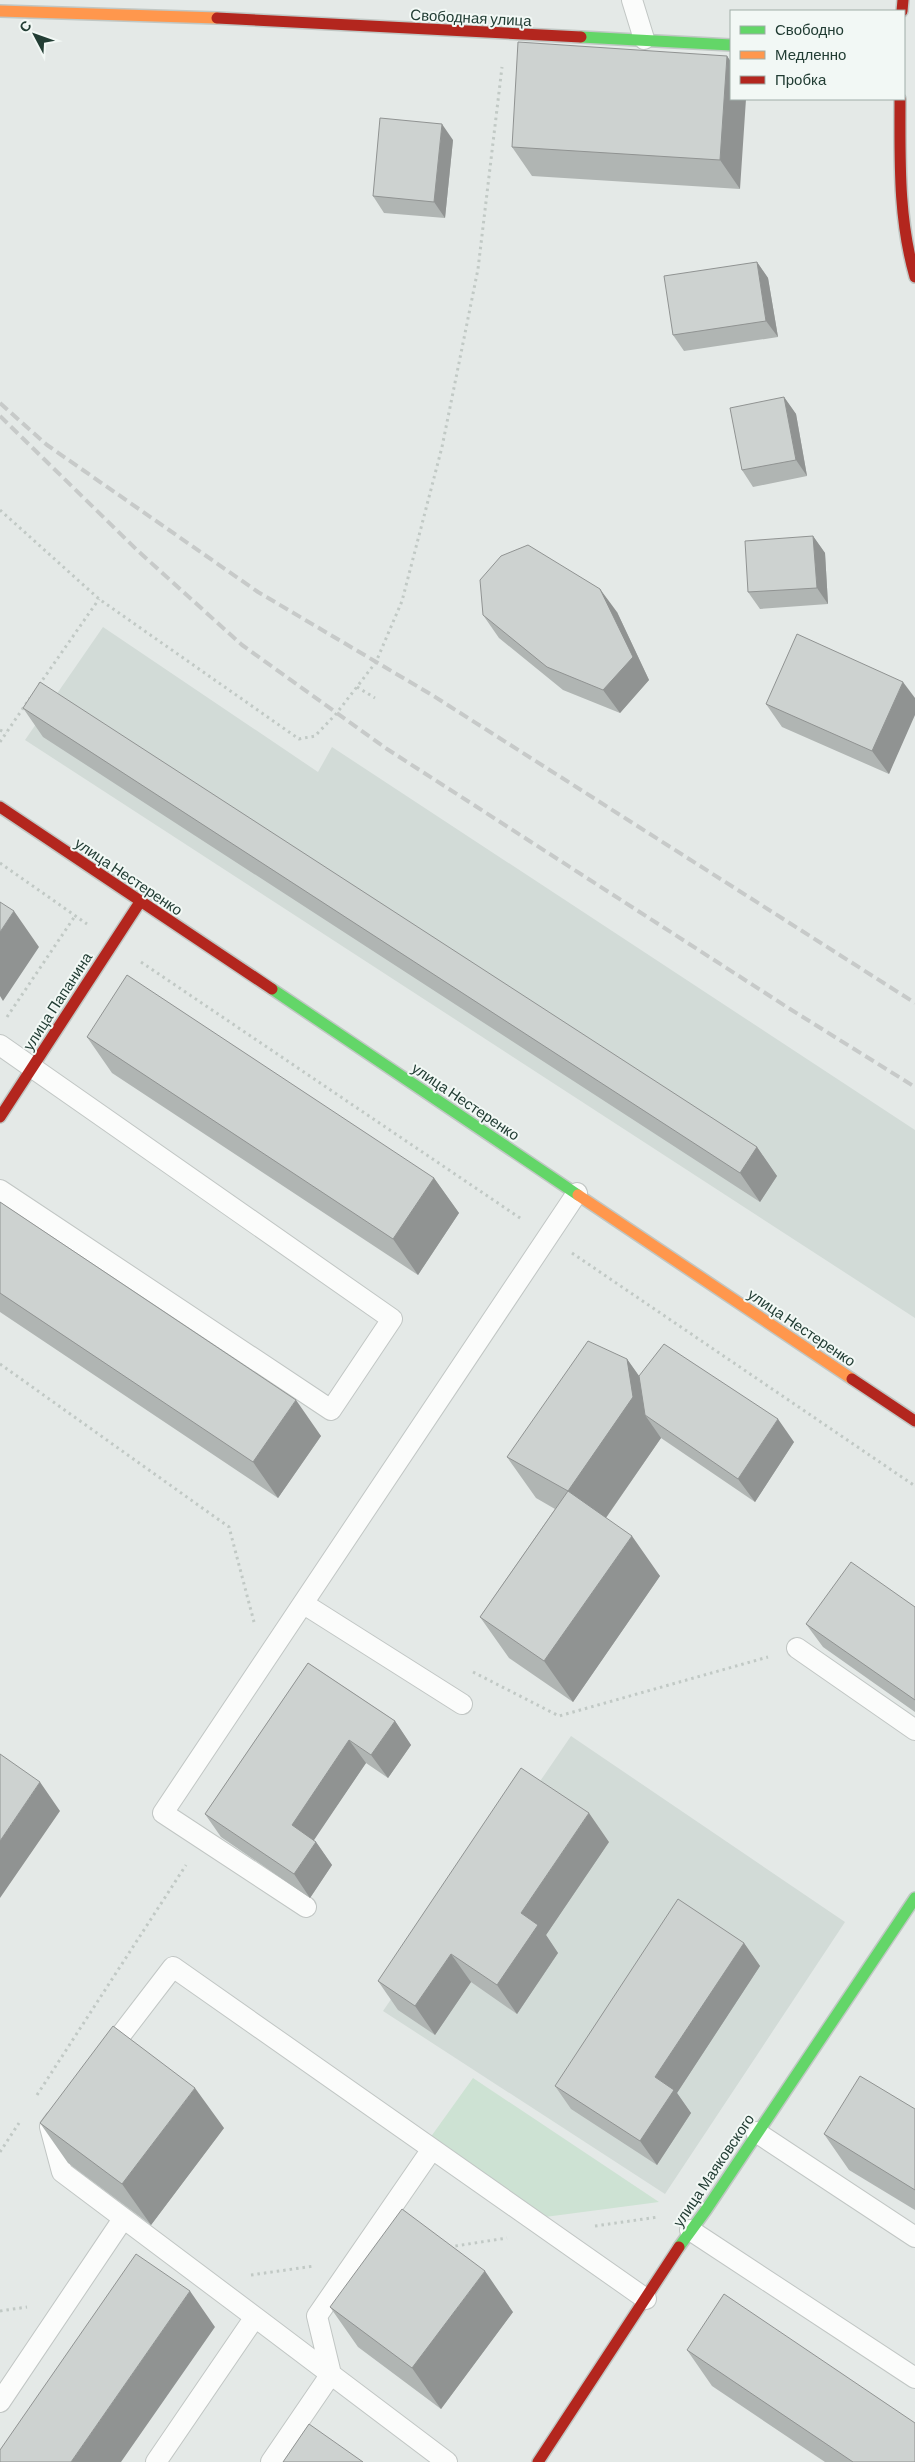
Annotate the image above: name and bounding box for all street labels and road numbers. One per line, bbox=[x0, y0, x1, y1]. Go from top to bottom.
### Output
street label: Свободная улица bbox=[410, 5, 533, 29]
street label: улица Нестеренко bbox=[72, 833, 186, 919]
street label: улица Папанина bbox=[19, 948, 96, 1053]
street label: улица Нестеренко bbox=[409, 1058, 523, 1144]
street label: улица Нестеренко bbox=[745, 1284, 859, 1370]
street label: улица Маяковского bbox=[669, 2110, 757, 2230]

